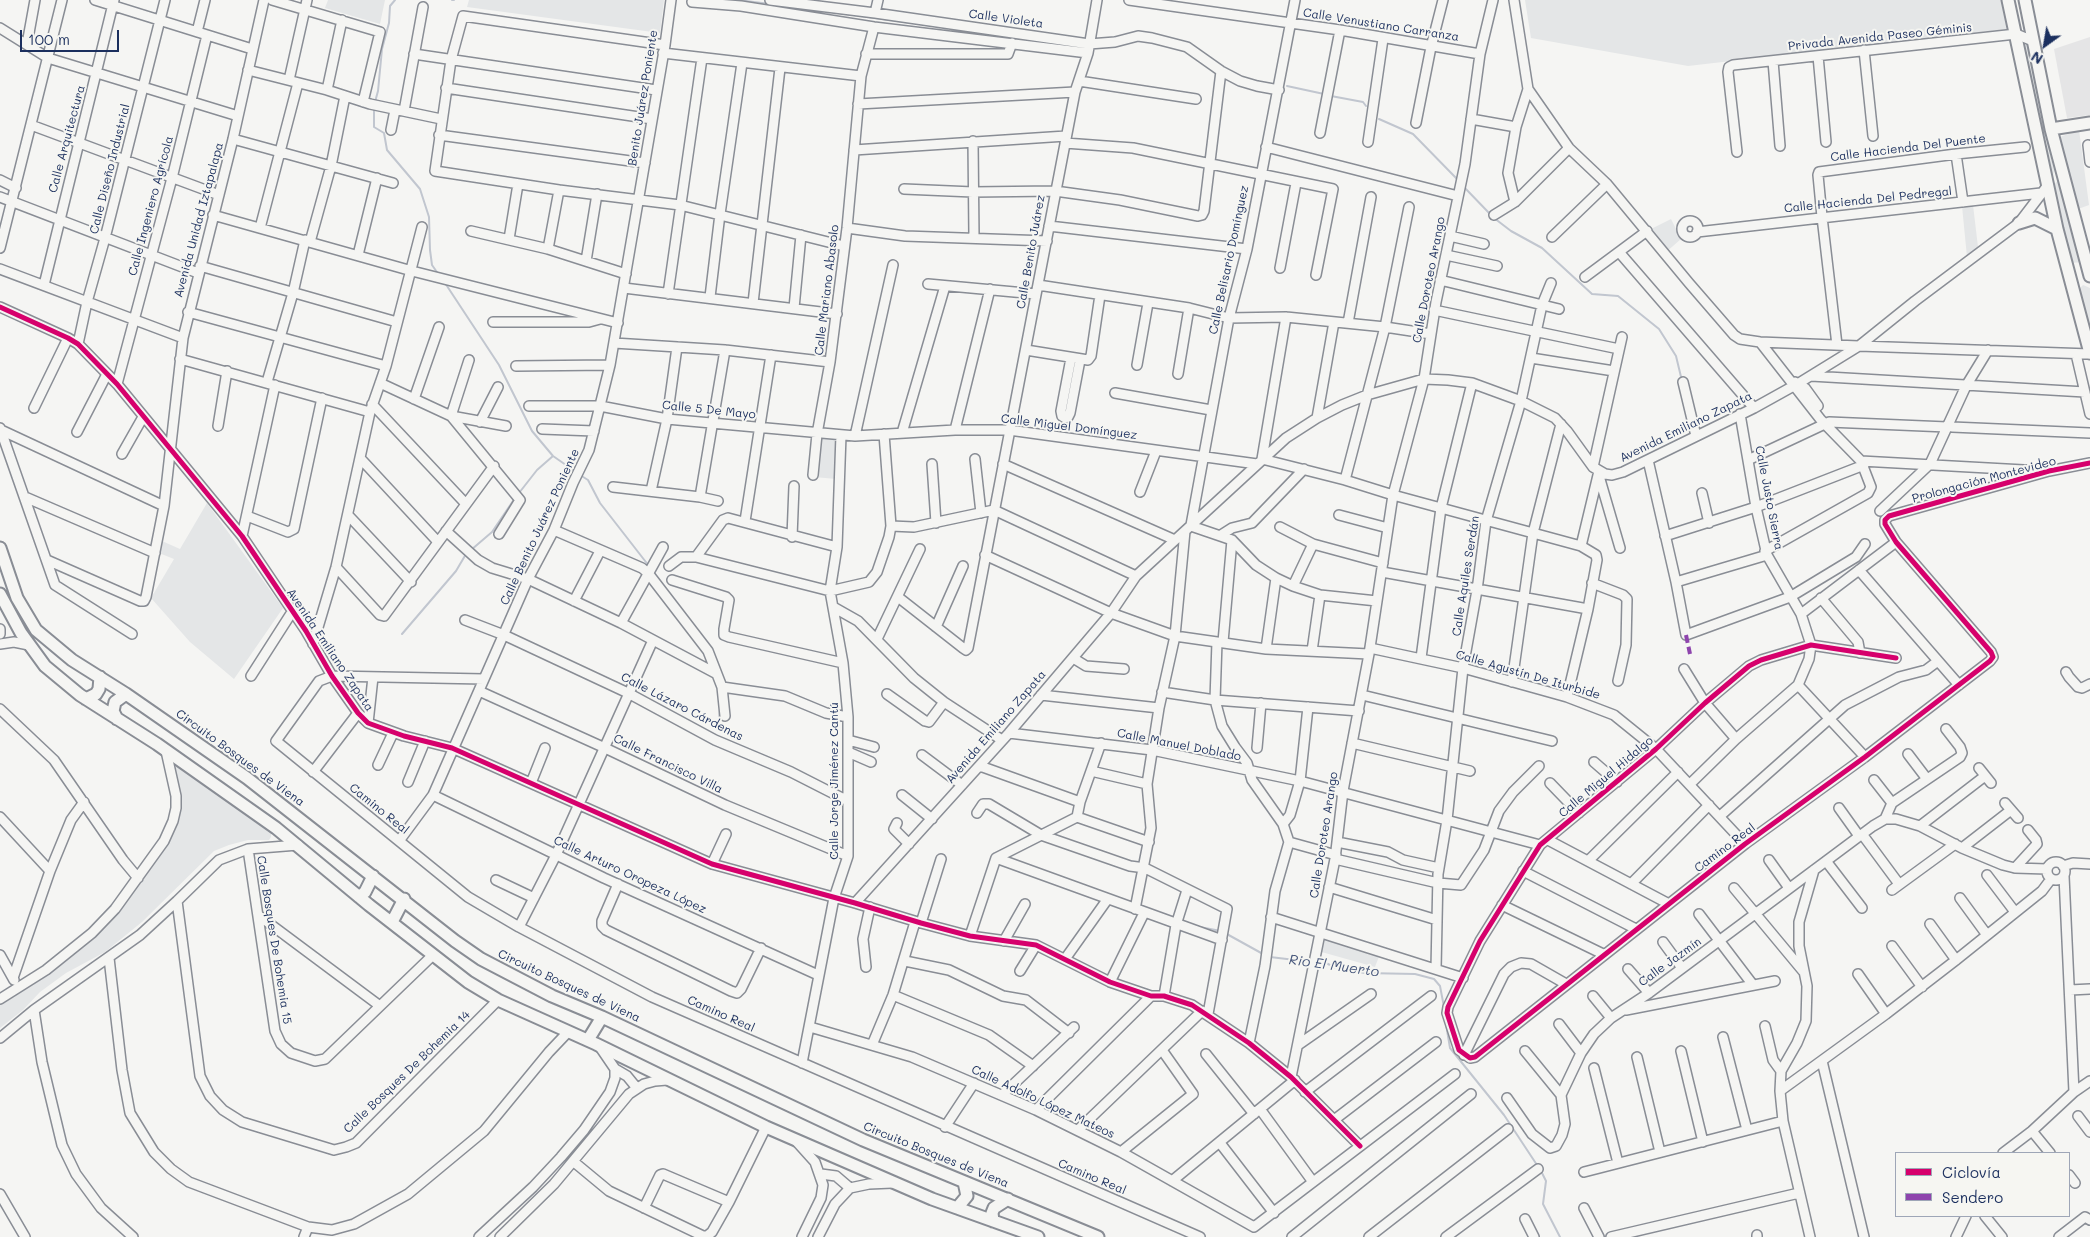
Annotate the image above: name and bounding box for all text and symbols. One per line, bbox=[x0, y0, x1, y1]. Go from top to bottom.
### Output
street label: Calle Venustiano Carranza bbox=[1302, 6, 1460, 44]
street label: Calle Violeta bbox=[968, 7, 1044, 31]
scale bar bbox=[22, 20, 121, 52]
street label: Privada Avenida Paseo Géminis bbox=[1787, 20, 1973, 54]
north arrow bbox=[2020, 20, 2070, 70]
text: 100 m bbox=[28, 29, 70, 49]
street label: Benito Juárez Poniente bbox=[625, 29, 661, 167]
text: N bbox=[2027, 47, 2046, 69]
street label: Calle Arquitectura bbox=[46, 84, 88, 194]
street label: Calle Diseño Industrial bbox=[87, 102, 133, 236]
street label: Calle Hacienda Del Puente bbox=[1830, 131, 1986, 165]
street label: Calle Ingeniero Agrícola bbox=[125, 135, 177, 277]
street label: Avenida Unidad Iztapalapa bbox=[171, 141, 227, 299]
street label: Calle Belisario Domínguez bbox=[1206, 184, 1252, 336]
street label: Calle Hacienda Del Pedregal bbox=[1783, 184, 1953, 216]
street label: Calle Benito Juárez bbox=[1014, 194, 1048, 310]
street label: Calle Doroteo Arango bbox=[1410, 216, 1448, 344]
street label: Calle Mariano Abasolo bbox=[812, 224, 842, 356]
street label: Avenida Emiliano Zapata bbox=[1618, 389, 1754, 465]
street label: Calle 5 De Mayo bbox=[661, 398, 757, 422]
street label: Calle Miguel Domínguez bbox=[1000, 411, 1138, 443]
street label: Calle Justo Sierra bbox=[1752, 445, 1786, 551]
street label: Calle Benito Juárez Poniente bbox=[497, 447, 583, 607]
street label: Prolongación Montevideo bbox=[1911, 454, 2057, 506]
street label: Calle Aquiles Serdán bbox=[1449, 515, 1483, 637]
street label: Avenida Emiliano Zapata bbox=[283, 586, 377, 714]
street label: Calle Agustín De Iturbide bbox=[1454, 647, 1602, 703]
street label: Avenida Emiliano Zapata bbox=[943, 667, 1049, 787]
street label: Calle Lázaro Cárdenas bbox=[618, 670, 746, 744]
street label: Calle Jorge Jiménez Cantú bbox=[827, 702, 841, 860]
street label: Circuito Bosques de Viena bbox=[173, 707, 307, 809]
street label: Calle Manuel Doblado bbox=[1116, 726, 1242, 764]
street label: Calle Francisco Villa bbox=[611, 731, 725, 797]
street label: Calle Miguel Hidalgo bbox=[1556, 733, 1656, 821]
street label: Calle Doroteo Arango bbox=[1307, 771, 1341, 899]
street label: Camino Real bbox=[346, 781, 412, 837]
street label: Camino Real bbox=[1692, 820, 1758, 876]
street label: Calle Arturo Oropeza López bbox=[551, 833, 709, 917]
street label: Calle Bosques De Bohemia 15 bbox=[254, 855, 294, 1025]
street label: Calle Jazmín bbox=[1636, 934, 1704, 990]
street label: Circuito Bosques de Viena bbox=[496, 947, 642, 1025]
water label: Rio El Muerto bbox=[1288, 951, 1380, 981]
street label: Camino Real bbox=[685, 993, 757, 1035]
street label: Calle Bosques De Bohemia 14 bbox=[341, 1008, 473, 1136]
street label: Calle Adolfo López Mateos bbox=[969, 1062, 1117, 1142]
street label: Circuito Bosques de Viena bbox=[861, 1119, 1011, 1191]
legend bbox=[1895, 1152, 2070, 1217]
street label: Camino Real bbox=[1056, 1156, 1128, 1198]
text: Ciclovía bbox=[1942, 1162, 2001, 1182]
text: Sendero bbox=[1942, 1187, 2003, 1207]

